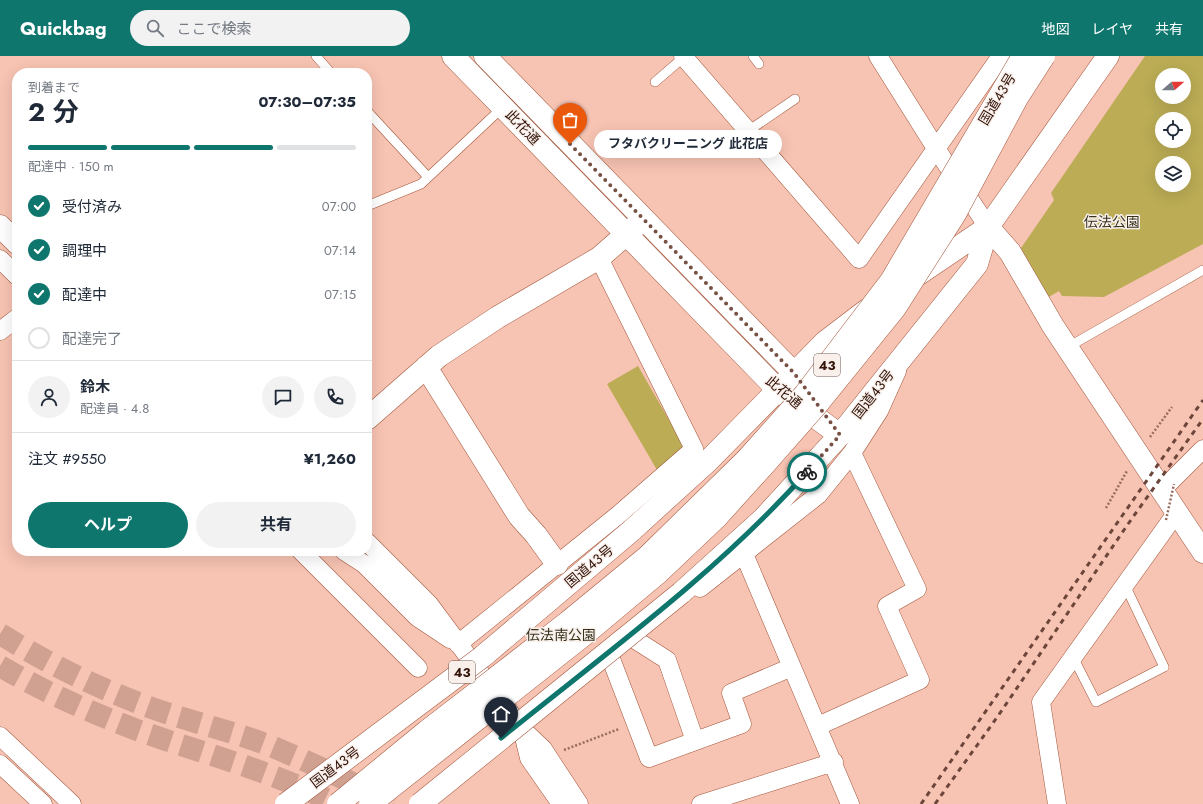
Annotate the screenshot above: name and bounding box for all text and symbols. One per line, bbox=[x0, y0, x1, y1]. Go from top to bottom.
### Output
search box bbox=[130, 10, 410, 46]
text: Quickbag bbox=[20, 15, 106, 42]
icon: search bbox=[144, 17, 166, 39]
text: ここで検索 bbox=[176, 18, 252, 40]
text: 地図 bbox=[1041, 19, 1069, 39]
text: レイヤ bbox=[1091, 19, 1133, 39]
text: 共有 bbox=[1155, 19, 1183, 39]
north arrow bbox=[1155, 68, 1191, 104]
map controls bbox=[1155, 68, 1191, 192]
street label: 国道43号 bbox=[974, 69, 1020, 129]
text: 到着まで bbox=[28, 78, 80, 97]
text: 07:30–07:35 bbox=[258, 91, 356, 113]
text: 2 分 bbox=[28, 93, 79, 131]
pin bbox=[553, 103, 587, 144]
street label: 此花通 bbox=[501, 105, 545, 149]
icon: bag bbox=[559, 109, 581, 131]
button: locate bbox=[1155, 112, 1191, 148]
callout: フタバクリーニング 此花店 bbox=[594, 130, 782, 158]
text: フタバクリーニング 此花店 bbox=[608, 134, 768, 153]
button: layers bbox=[1155, 156, 1191, 192]
text: 配達中 · 150 m bbox=[28, 157, 114, 176]
icon: check bbox=[28, 195, 50, 217]
text: 受付済み bbox=[62, 196, 122, 218]
text: 07:00 bbox=[322, 197, 356, 216]
park label: 伝法公園 bbox=[1084, 212, 1140, 232]
icon: check bbox=[28, 239, 50, 261]
text: 調理中 bbox=[62, 240, 107, 262]
text: 07:14 bbox=[324, 241, 356, 260]
icon: check bbox=[28, 283, 50, 305]
text: 配達中 bbox=[62, 284, 107, 306]
text: 07:15 bbox=[324, 285, 356, 304]
text: 配達完了 bbox=[62, 328, 122, 350]
road number: 43 bbox=[814, 354, 840, 376]
street label: 国道43号 bbox=[847, 365, 899, 423]
street label: 此花通 bbox=[761, 371, 807, 413]
button: person bbox=[28, 376, 70, 418]
text: 鈴木 bbox=[80, 376, 110, 398]
button: chat bbox=[262, 376, 304, 418]
button: phone bbox=[314, 376, 356, 418]
text: 配達員 · 4.8 bbox=[80, 399, 149, 418]
text: 注文 #9550 bbox=[28, 448, 106, 470]
text: ¥1,260 bbox=[304, 448, 356, 470]
courier bbox=[787, 452, 827, 492]
icon: bike bbox=[796, 461, 818, 483]
button: ヘルプ bbox=[28, 502, 188, 548]
button: 共有 bbox=[196, 502, 356, 548]
street label: 国道43号 bbox=[560, 540, 618, 592]
park label: 伝法南公園 bbox=[526, 625, 596, 645]
road number: 43 bbox=[449, 661, 475, 683]
pin bbox=[484, 697, 518, 738]
icon: home bbox=[490, 703, 512, 725]
street label: 国道43号 bbox=[306, 742, 364, 792]

